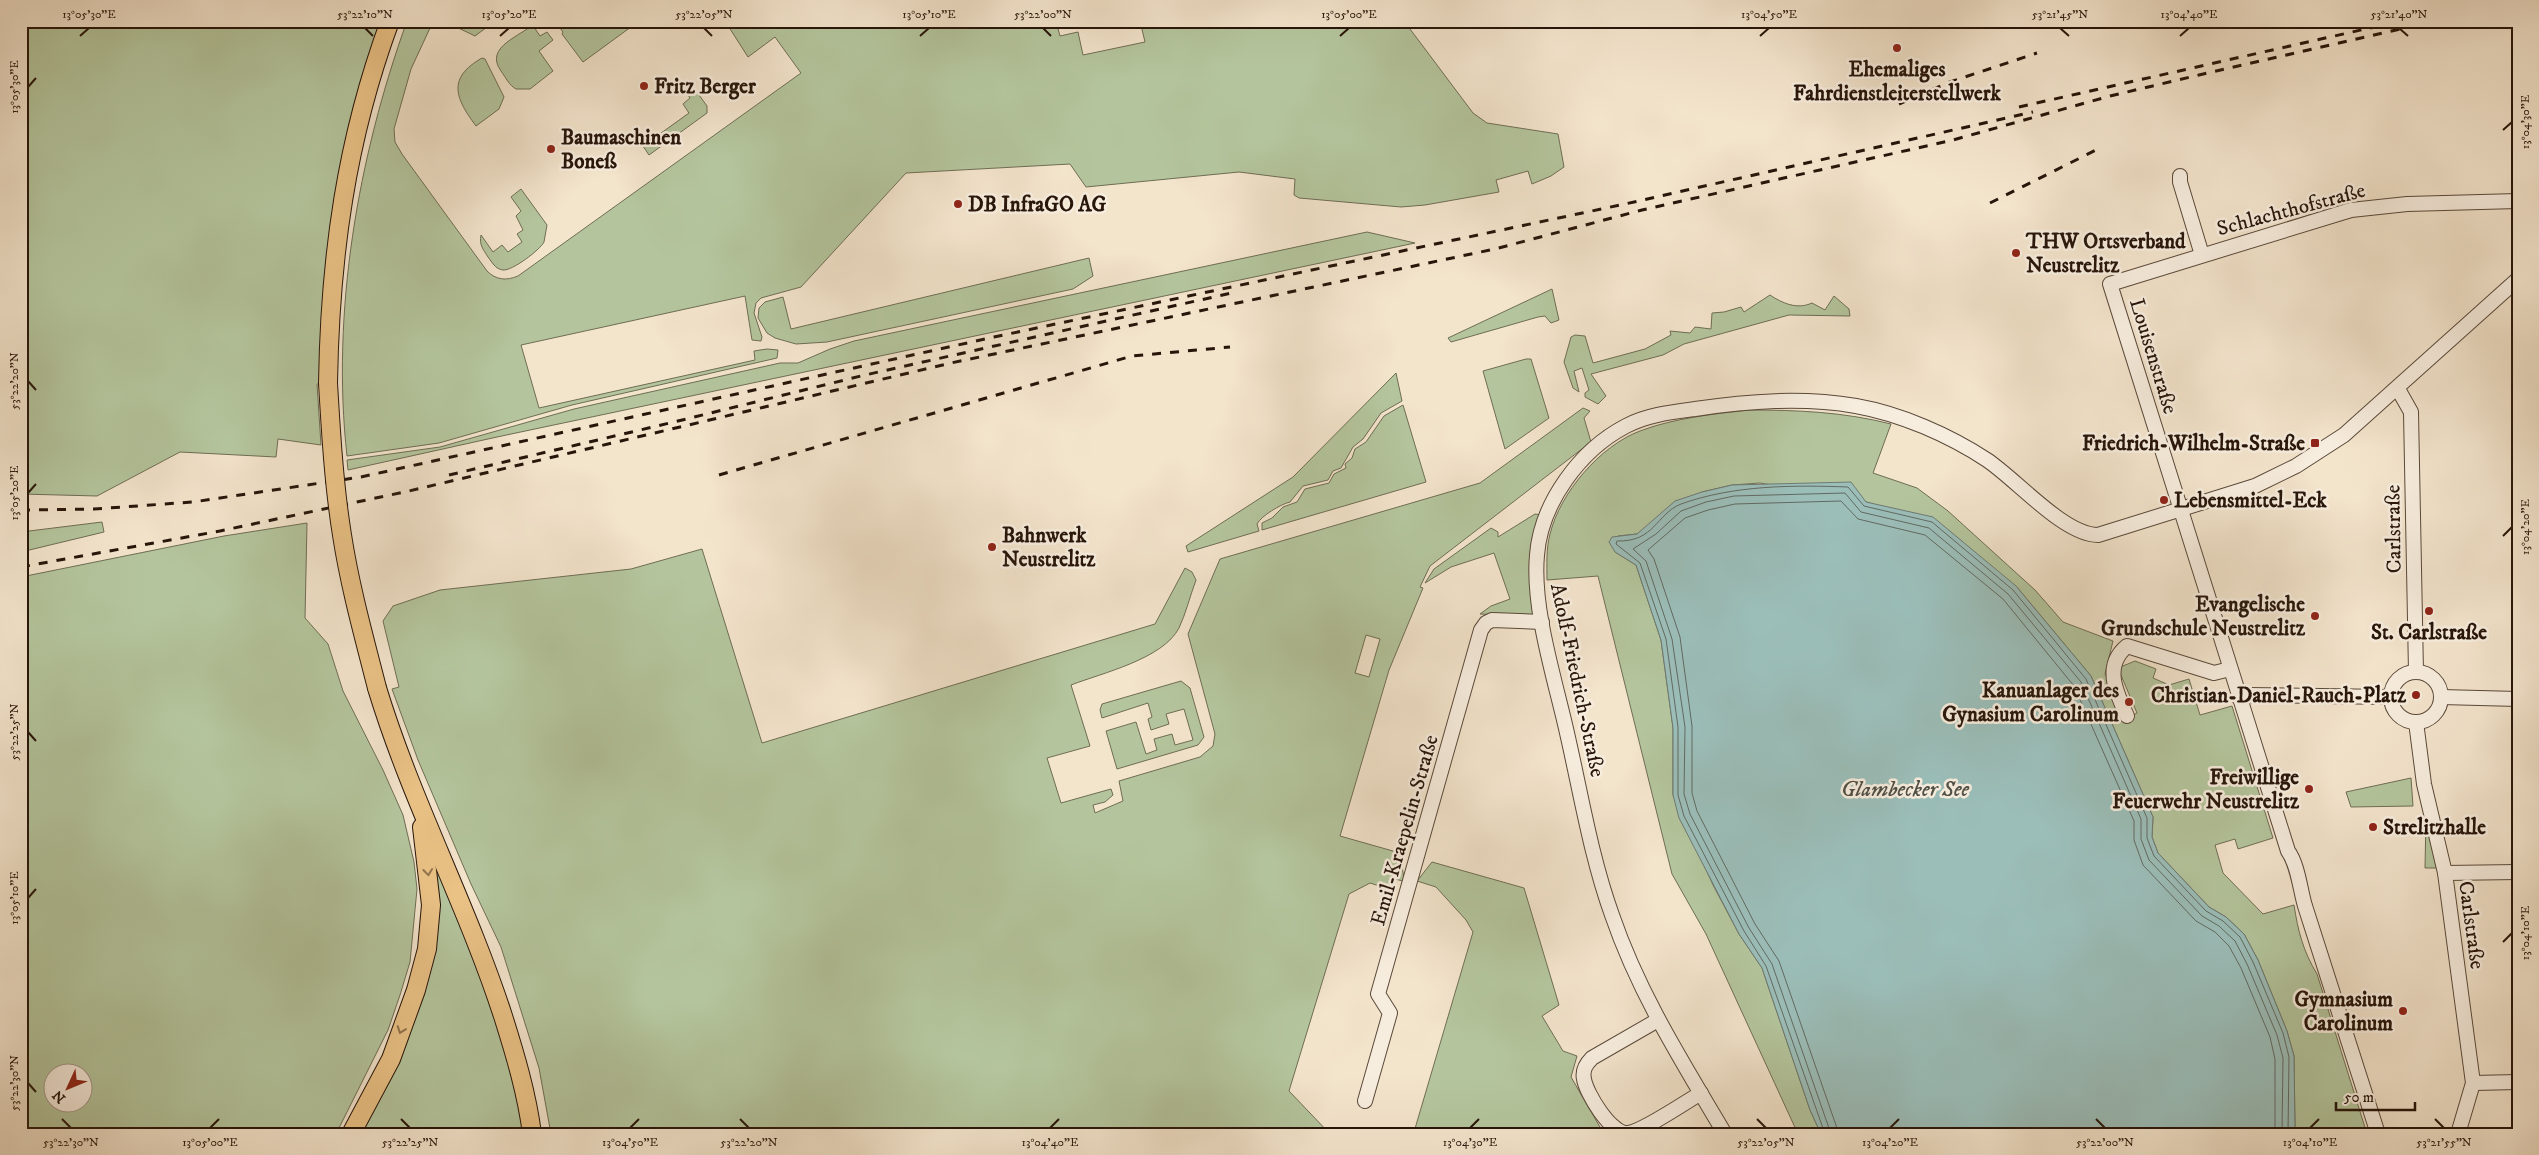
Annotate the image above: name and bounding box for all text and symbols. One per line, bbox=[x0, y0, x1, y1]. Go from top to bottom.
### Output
text: 13°05'30"E bbox=[62, 7, 116, 22]
text: 53°22'10"N bbox=[337, 7, 393, 22]
text: 13°05'20"E bbox=[481, 7, 537, 22]
text: 53°22'05"N bbox=[675, 7, 733, 22]
text: 13°05'10"E bbox=[902, 7, 956, 22]
text: 53°22'00"N bbox=[1014, 7, 1072, 22]
text: 13°05'00"E bbox=[1321, 7, 1377, 22]
text: 13°04'50"E bbox=[1741, 7, 1798, 22]
text: 53°21'45"N bbox=[2032, 7, 2088, 22]
text: 13°04'40"E bbox=[2161, 7, 2218, 22]
text: 53°21'40"N bbox=[2371, 7, 2428, 22]
marker: Ehemaliges Fahrdienstleiterstellwerk bbox=[1891, 42, 1903, 54]
place label: Ehemaliges Fahrdienstleiterstellwerk bbox=[1793, 57, 2001, 107]
text: 13°05'30"E bbox=[7, 60, 22, 114]
place label: Fritz Berger bbox=[654, 74, 757, 100]
marker: Fritz Berger bbox=[638, 80, 650, 92]
text: 13°04'30"E bbox=[2518, 94, 2533, 149]
place label: Baumaschinen Boneß bbox=[561, 125, 682, 175]
marker: Baumaschinen Boneß bbox=[545, 143, 557, 155]
street label: Schlachthofstraße bbox=[2214, 178, 2369, 242]
place label: DB InfraGO AG bbox=[968, 192, 1106, 218]
marker: DB InfraGO AG bbox=[952, 198, 964, 210]
place label: THW Ortsverband Neustrelitz bbox=[2025, 229, 2186, 279]
marker: THW Ortsverband Neustrelitz bbox=[2010, 247, 2022, 259]
street label: Louisenstraße bbox=[2123, 295, 2183, 417]
text: 53°22'20"N bbox=[7, 352, 22, 410]
place label: Friedrich-Wilhelm-Straße bbox=[2082, 431, 2305, 457]
marker: Friedrich-Wilhelm-Straße bbox=[2309, 437, 2321, 449]
text: 13°05'20"E bbox=[7, 465, 22, 521]
street label: Carlstraße bbox=[2380, 484, 2408, 574]
place label: Lebensmittel-Eck bbox=[2174, 488, 2327, 514]
marker: Lebensmittel-Eck bbox=[2158, 494, 2170, 506]
text: 13°04'20"E bbox=[2518, 499, 2533, 555]
place label: Bahnwerk Neustrelitz bbox=[1002, 523, 1096, 573]
marker: Bahnwerk Neustrelitz bbox=[986, 541, 998, 553]
street label: Adolf-Friedrich-Straße bbox=[1544, 581, 1610, 780]
place label: Evangelische Grundschule Neustrelitz bbox=[2101, 592, 2306, 642]
marker: St. Carlstraße bbox=[2423, 605, 2435, 617]
marker: Evangelische Grundschule Neustrelitz bbox=[2309, 610, 2321, 622]
place label: St. Carlstraße bbox=[2371, 620, 2487, 646]
place label: Kanuanlager des Gynasium Carolinum bbox=[1942, 678, 2119, 728]
place label: Christian-Daniel-Rauch-Platz bbox=[2151, 683, 2407, 709]
marker: Christian-Daniel-Rauch-Platz bbox=[2410, 689, 2422, 701]
marker: Kanuanlager des Gynasium Carolinum bbox=[2123, 696, 2135, 708]
text: 53°22'25"N bbox=[7, 703, 22, 760]
street label: Emil-Kraepelin-Straße bbox=[1365, 732, 1445, 929]
place label: Freiwillige Feuerwehr Neustrelitz bbox=[2112, 765, 2300, 815]
water label: Glambecker See bbox=[1841, 776, 1970, 803]
marker: Freiwillige Feuerwehr Neustrelitz bbox=[2303, 783, 2315, 795]
place label: Strelitzhalle bbox=[2383, 815, 2486, 841]
marker: Strelitzhalle bbox=[2367, 821, 2379, 833]
one-way arrow bbox=[422, 869, 433, 877]
text: 13°05'10"E bbox=[7, 871, 22, 925]
street label: Carlstraße bbox=[2452, 879, 2490, 971]
text: 13°04'10"E bbox=[2518, 905, 2533, 960]
place label: Gymnasium Carolinum bbox=[2294, 987, 2393, 1037]
marker: Gymnasium Carolinum bbox=[2397, 1005, 2409, 1017]
one-way arrow bbox=[397, 1026, 407, 1034]
text: 53°22'30"N bbox=[7, 1055, 22, 1111]
north arrow bbox=[42, 1062, 92, 1112]
scale bar bbox=[2336, 1080, 2415, 1112]
text: N bbox=[49, 1086, 70, 1107]
text: 50 m bbox=[2344, 1088, 2374, 1107]
text: 53°22'30"N bbox=[43, 1135, 99, 1150]
text: 13°05'00"E bbox=[182, 1135, 238, 1150]
text: 53°22'25"N bbox=[382, 1135, 439, 1150]
text: 13°04'50"E bbox=[602, 1135, 659, 1150]
text: 53°22'20"N bbox=[720, 1135, 778, 1150]
text: 13°04'40"E bbox=[1022, 1135, 1079, 1150]
text: 13°04'30"E bbox=[1443, 1135, 1498, 1150]
text: 53°22'05"N bbox=[1737, 1135, 1795, 1150]
text: 13°04'20"E bbox=[1862, 1135, 1918, 1150]
text: 53°22'00"N bbox=[2076, 1135, 2134, 1150]
text: 13°04'10"E bbox=[2283, 1135, 2338, 1150]
text: 53°21'55"N bbox=[2416, 1135, 2472, 1150]

